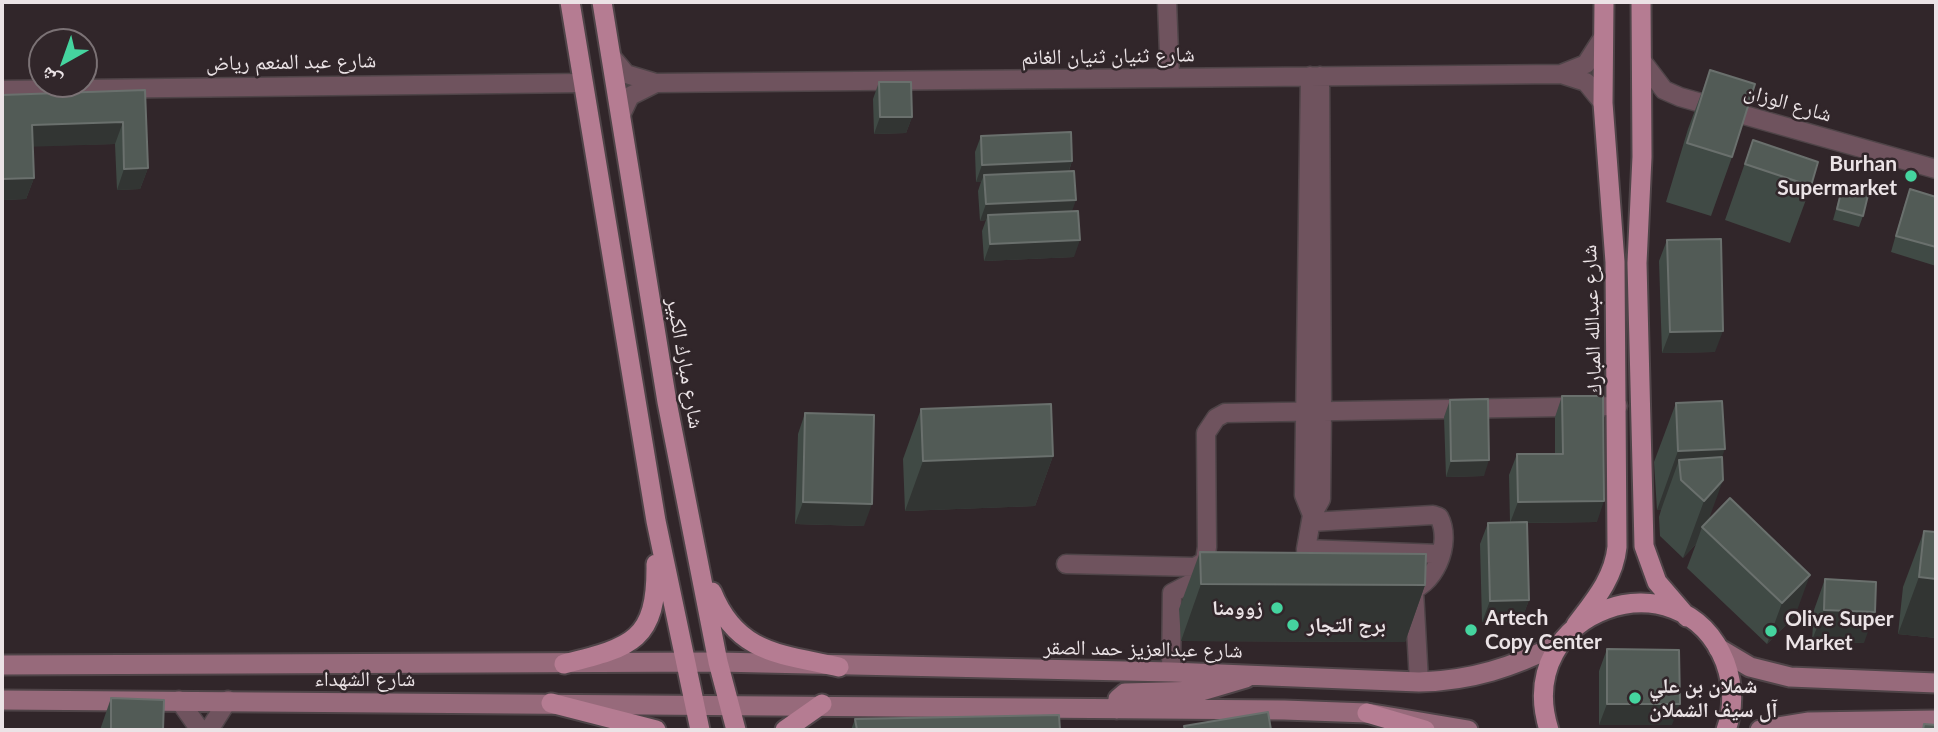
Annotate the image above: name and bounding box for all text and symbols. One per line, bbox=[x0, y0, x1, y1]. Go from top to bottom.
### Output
north arrow bbox=[28, 28, 98, 98]
street label: شارع ثنيان ثنيان الغانم bbox=[1021, 42, 1195, 70]
street label: شارع عبد المنعم رياض bbox=[206, 48, 376, 76]
text: ش bbox=[35, 63, 66, 93]
street label: شارع الوزان bbox=[1741, 78, 1835, 128]
place label: Burhan Supermarket bbox=[1777, 151, 1897, 201]
marker: Burhan Supermarket bbox=[1903, 168, 1919, 184]
street label: شارع عبدالله المبارك bbox=[1577, 244, 1607, 396]
street label: شارع مبارك الكبير bbox=[661, 295, 709, 431]
place label: زوومنا bbox=[1212, 595, 1263, 621]
marker: زوومنا bbox=[1269, 600, 1285, 616]
place label: Artech Copy Center bbox=[1485, 605, 1602, 655]
place label: Olive Super Market bbox=[1785, 606, 1894, 656]
place label: برج التجار bbox=[1307, 612, 1386, 638]
marker: برج التجار bbox=[1285, 617, 1301, 633]
marker: Artech Copy Center bbox=[1463, 622, 1479, 638]
marker: Olive Super Market bbox=[1763, 623, 1779, 639]
street label: شارع عبدالعزيز حمد الصقر bbox=[1043, 635, 1243, 663]
street label: شارع الشهداء bbox=[315, 666, 415, 692]
place label: شملان بن علي آل سيف الشملان bbox=[1649, 673, 1778, 723]
marker: شملان بن علي آل سيف الشملان bbox=[1627, 690, 1643, 706]

